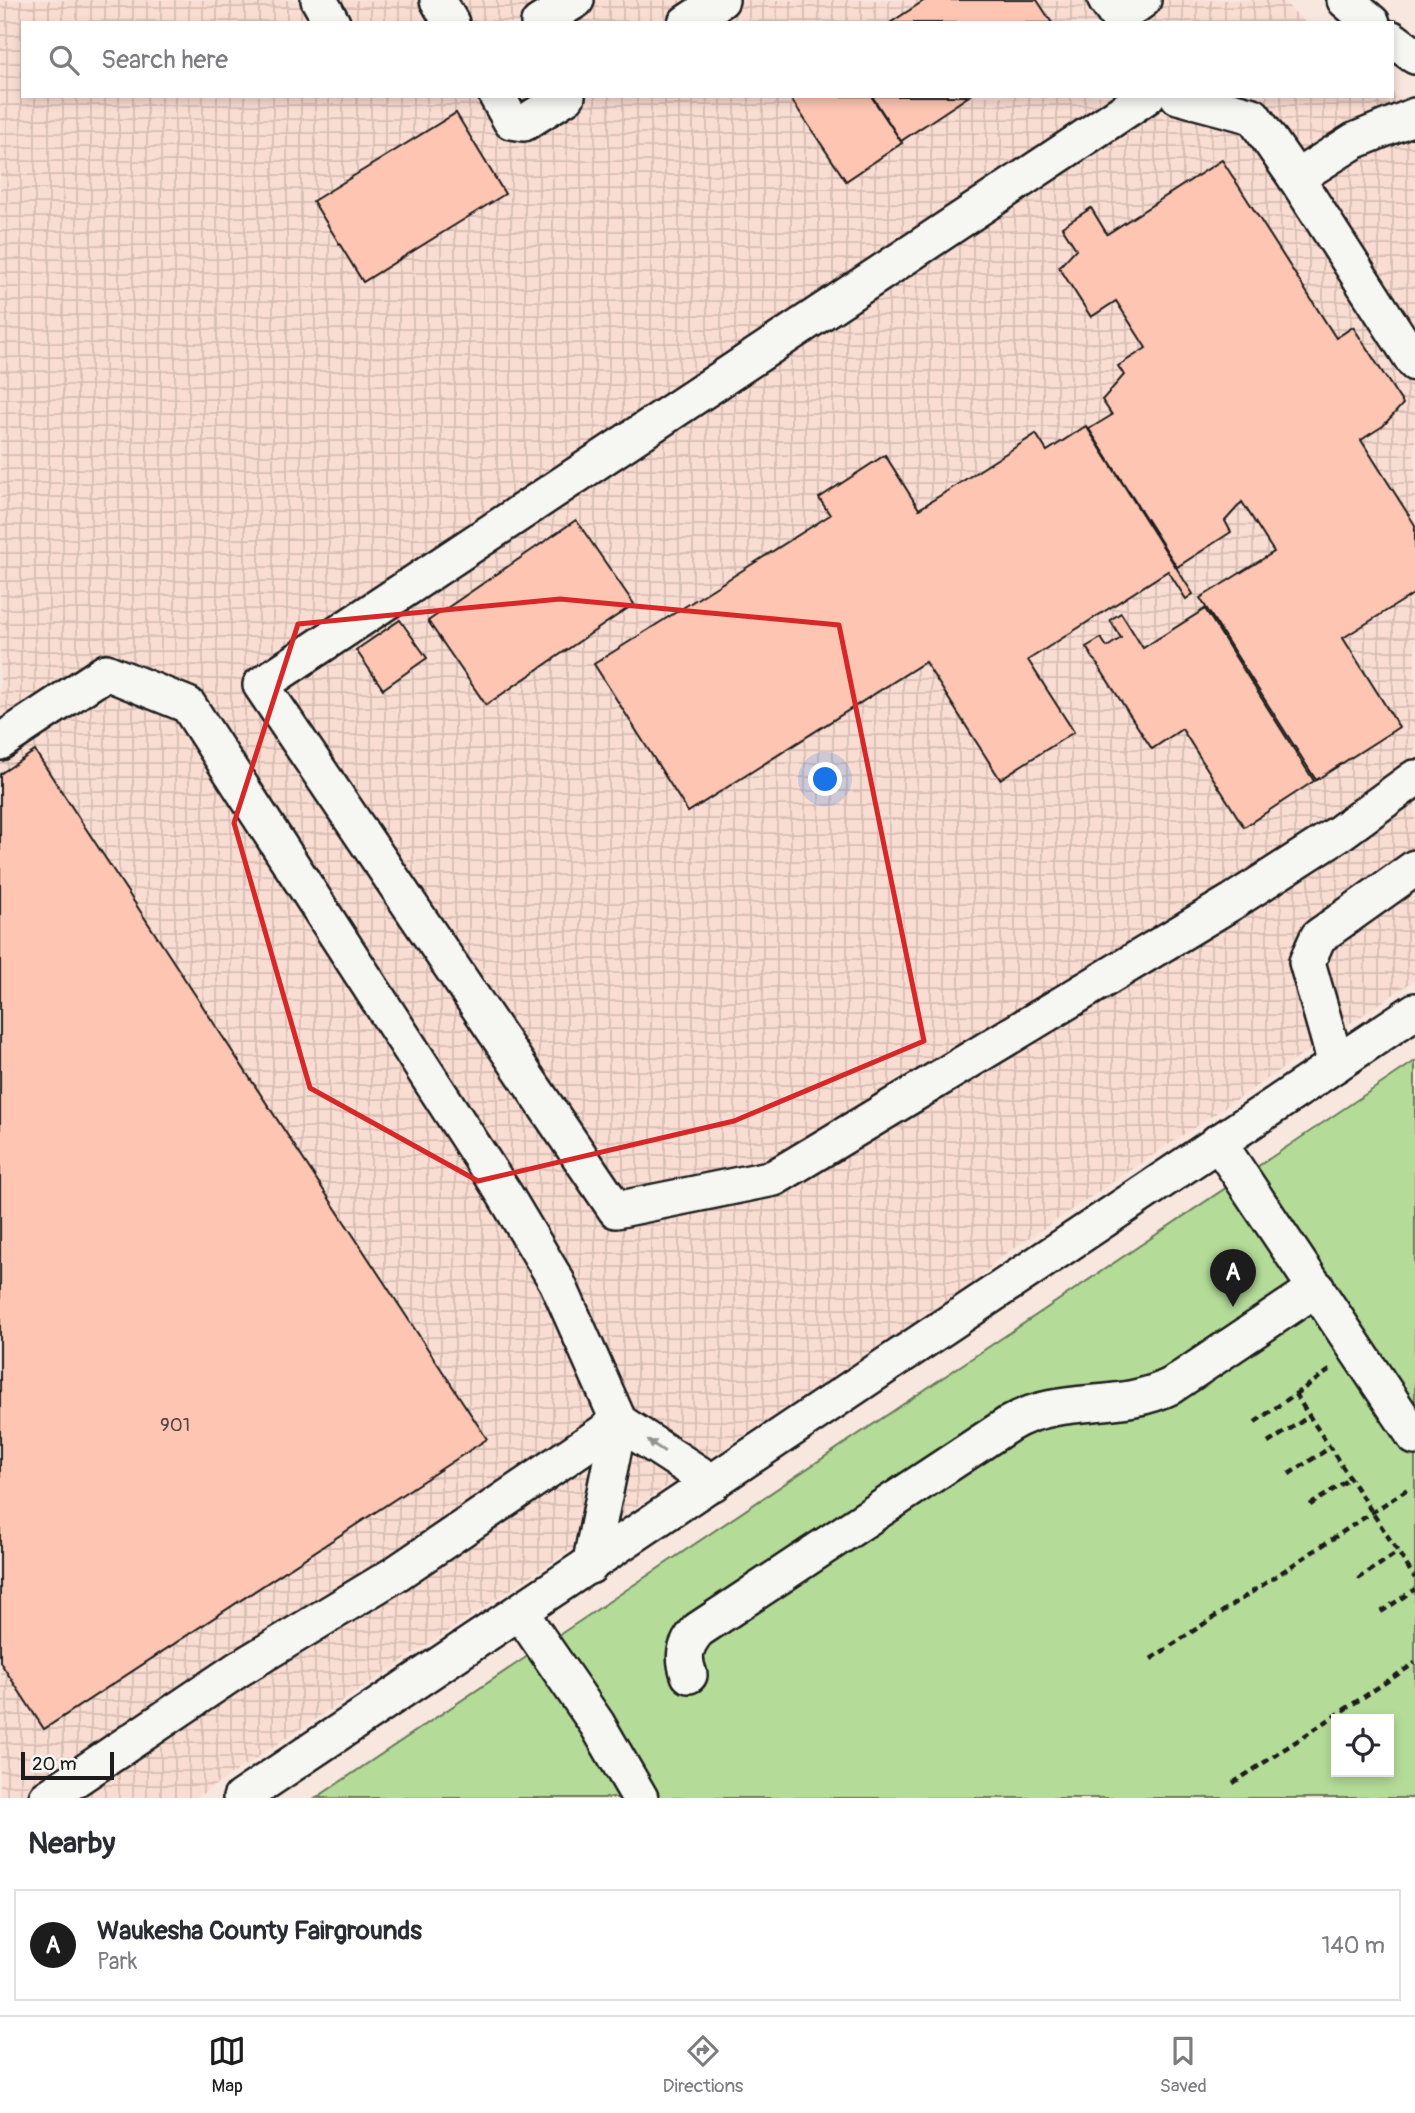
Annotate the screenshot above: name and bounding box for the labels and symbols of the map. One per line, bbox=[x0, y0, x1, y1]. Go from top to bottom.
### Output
your location bbox=[808, 762, 842, 796]
pin: A bbox=[1210, 1249, 1256, 1307]
house number: 901 bbox=[160, 1413, 190, 1437]
one-way arrow bbox=[647, 1439, 665, 1453]
scale bar bbox=[21, 1749, 114, 1781]

